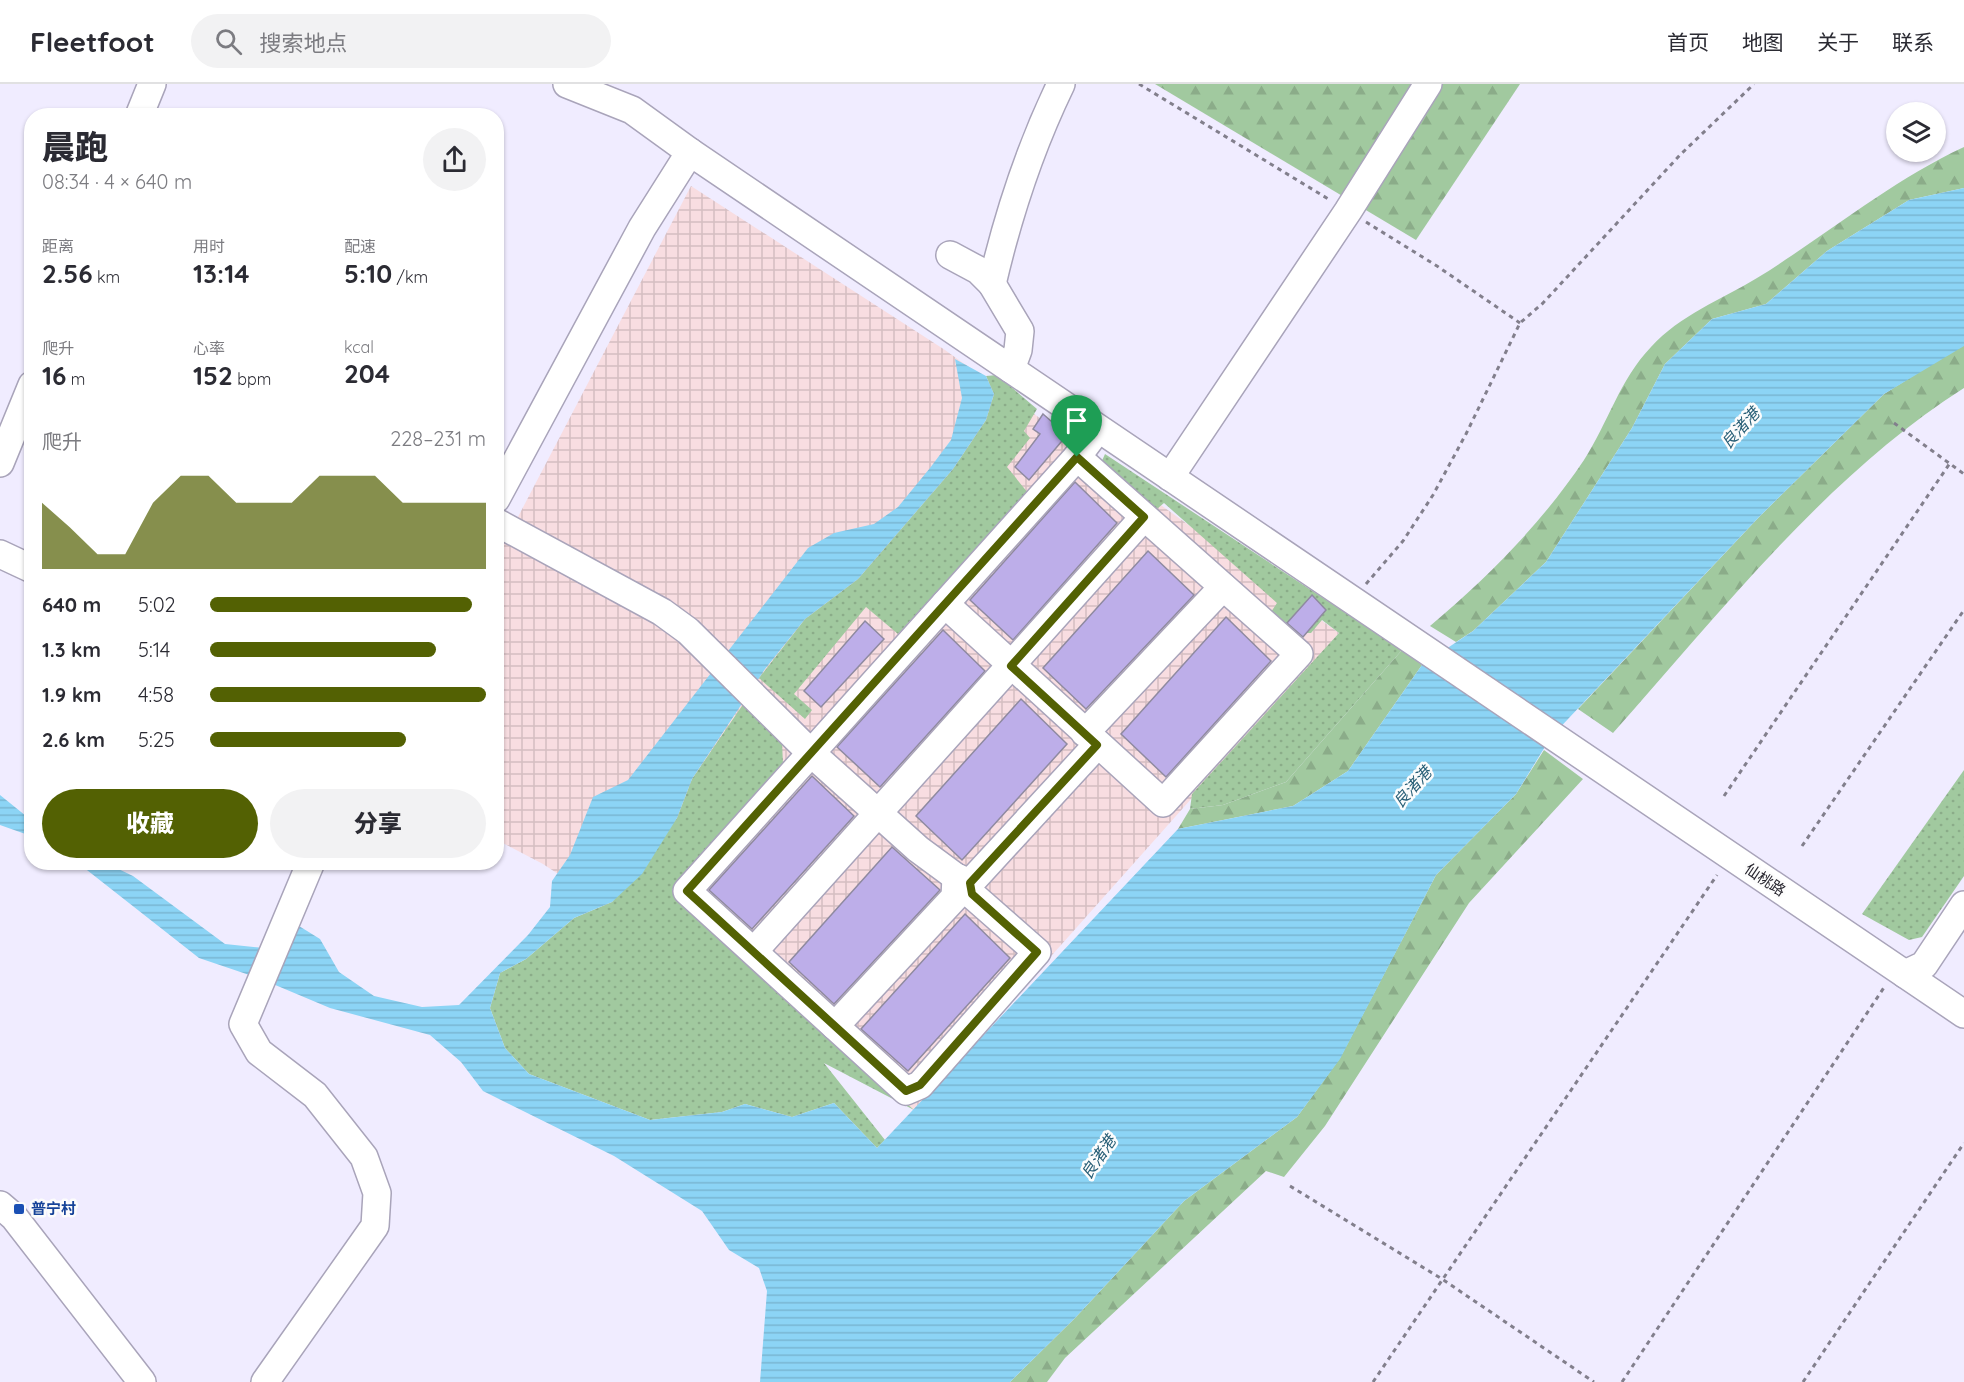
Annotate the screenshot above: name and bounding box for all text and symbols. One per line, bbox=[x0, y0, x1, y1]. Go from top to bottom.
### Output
search box bbox=[191, 14, 611, 68]
text: Fleetfoot bbox=[30, 24, 155, 59]
icon: search bbox=[212, 25, 245, 58]
text: 搜索地点 bbox=[260, 29, 348, 57]
text: 首页 bbox=[1667, 29, 1709, 55]
text: 地图 bbox=[1742, 29, 1784, 55]
text: 关于 bbox=[1817, 29, 1859, 55]
text: 联系 bbox=[1892, 29, 1934, 55]
map controls bbox=[1886, 102, 1946, 162]
button: layers bbox=[1886, 102, 1946, 162]
text: 晨跑 bbox=[42, 126, 108, 167]
button: share bbox=[423, 128, 486, 191]
text: 08:34 · 4 × 640 m bbox=[42, 169, 192, 194]
text: 距离 bbox=[42, 236, 74, 256]
text: 用时 bbox=[193, 236, 225, 256]
text: 配速 bbox=[344, 236, 376, 256]
text: 2.56 bbox=[42, 257, 93, 290]
text: 13:14 bbox=[193, 257, 250, 290]
text: 5:10 bbox=[344, 257, 392, 290]
text: km bbox=[93, 267, 120, 287]
text: /km bbox=[392, 267, 428, 287]
text: kcal bbox=[344, 337, 374, 357]
text: 爬升 bbox=[42, 338, 74, 358]
text: 心率 bbox=[193, 338, 225, 358]
text: 204 bbox=[344, 357, 390, 390]
text: 16 bbox=[42, 359, 67, 392]
text: 152 bbox=[193, 359, 233, 392]
text: m bbox=[67, 369, 85, 389]
text: bpm bbox=[233, 369, 271, 389]
pin bbox=[1051, 395, 1102, 457]
water label: 良渚港 bbox=[1717, 402, 1765, 453]
icon: arrive bbox=[1060, 404, 1093, 437]
text: 228–231 m bbox=[390, 426, 486, 451]
text: 爬升 bbox=[42, 429, 82, 454]
text: 640 m bbox=[42, 592, 101, 617]
text: 5:02 bbox=[138, 592, 176, 617]
text: 1.3 km bbox=[42, 637, 101, 662]
text: 5:14 bbox=[138, 637, 170, 662]
text: 1.9 km bbox=[42, 682, 102, 707]
text: 4:58 bbox=[138, 682, 174, 707]
text: 2.6 km bbox=[42, 727, 105, 752]
text: 5:25 bbox=[138, 727, 175, 752]
water label: 良渚港 bbox=[1389, 761, 1437, 812]
button: 收藏 bbox=[42, 789, 258, 858]
button: 分享 bbox=[270, 789, 486, 858]
street label: 仙桃路 bbox=[1741, 859, 1789, 900]
water label: 良渚港 bbox=[1076, 1130, 1121, 1182]
place label: 普宁村 bbox=[31, 1199, 76, 1218]
marker: 普宁村 bbox=[12, 1202, 26, 1216]

